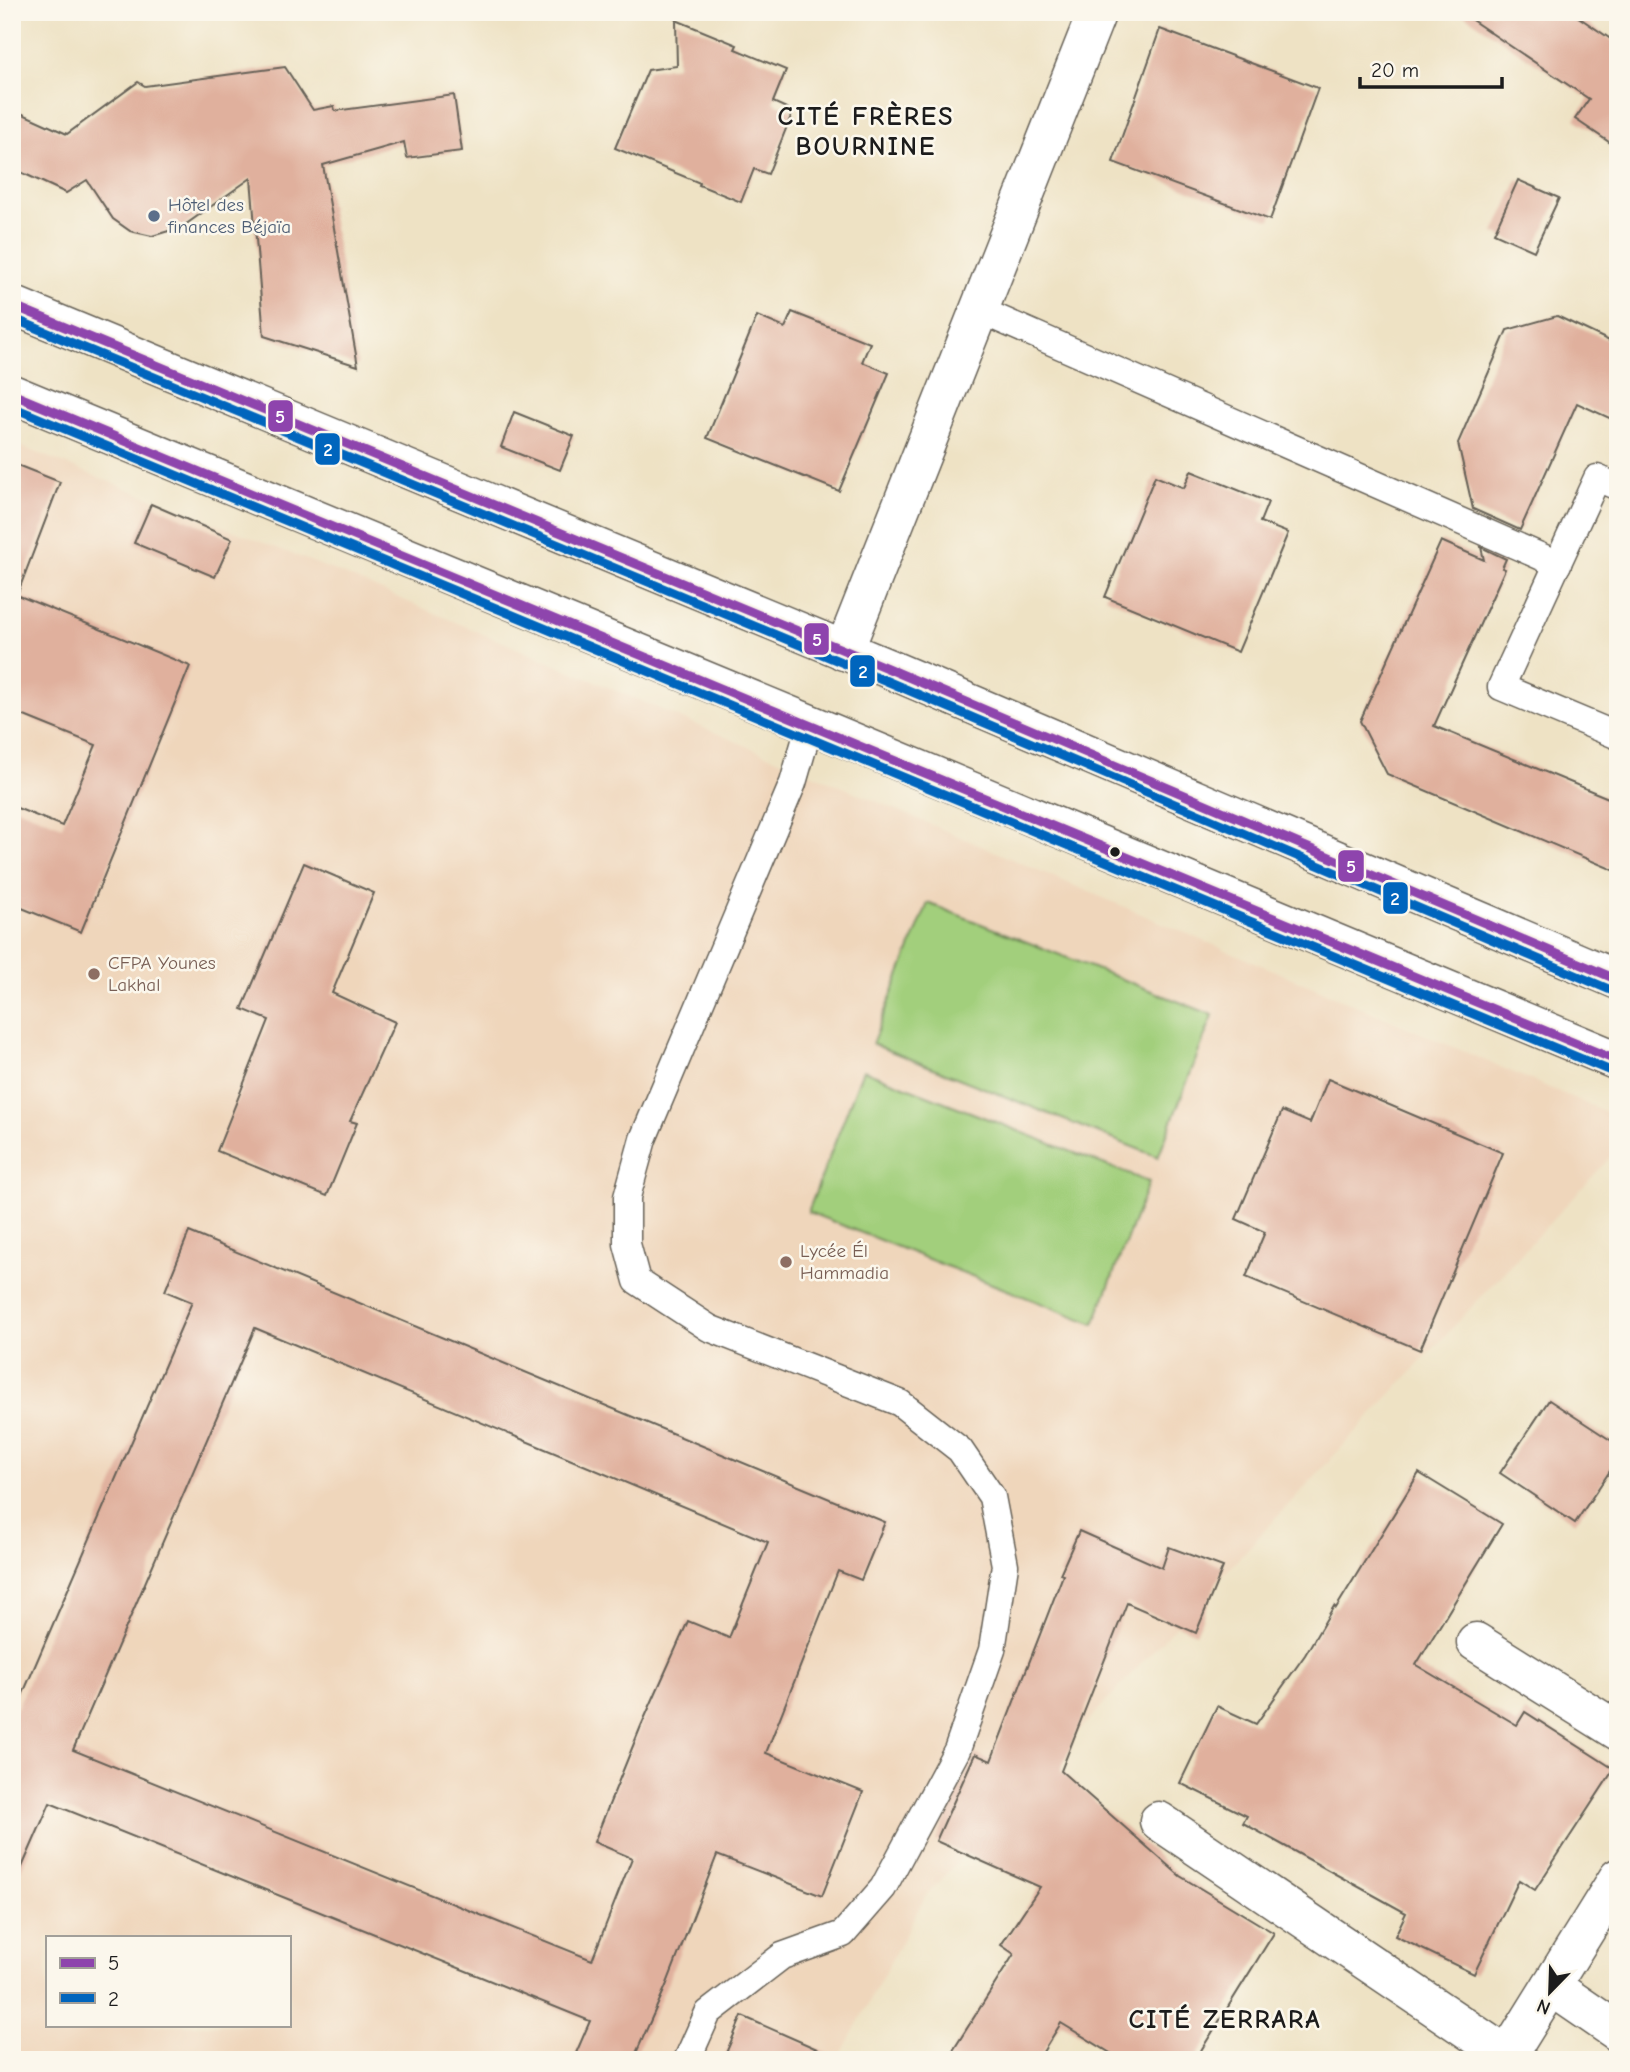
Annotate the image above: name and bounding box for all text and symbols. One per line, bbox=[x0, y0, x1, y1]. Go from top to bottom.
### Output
scale bar bbox=[1360, 46, 1502, 90]
text: 20 m bbox=[1371, 58, 1419, 82]
district label: CITÉ FRÈRES BOURNINE bbox=[778, 101, 954, 162]
place label: Hôtel des finances Béjaïa bbox=[167, 194, 291, 238]
marker: Hôtel des finances Béjaïa bbox=[146, 208, 162, 224]
line badge: 5 bbox=[267, 399, 294, 433]
text: 5 bbox=[275, 406, 285, 428]
line badge: 2 bbox=[314, 432, 341, 466]
text: 2 bbox=[323, 439, 333, 461]
line badge: 5 bbox=[803, 622, 830, 656]
text: 5 bbox=[812, 629, 822, 651]
line badge: 2 bbox=[849, 654, 876, 688]
text: 2 bbox=[858, 661, 868, 683]
unlabelled marker bbox=[1108, 845, 1122, 859]
line badge: 5 bbox=[1337, 849, 1365, 883]
text: 5 bbox=[1346, 856, 1356, 878]
line badge: 2 bbox=[1382, 881, 1409, 915]
text: 2 bbox=[1390, 888, 1400, 910]
place label: CFPA Younes Lakhal bbox=[108, 952, 216, 996]
marker: CFPA Younes Lakhal bbox=[86, 966, 102, 982]
place label: Lycée Él Hammadia bbox=[800, 1240, 889, 1284]
marker: Lycée Él Hammadia bbox=[778, 1254, 794, 1270]
legend bbox=[46, 1936, 290, 2026]
text: 5 bbox=[108, 1951, 119, 1975]
north arrow bbox=[1514, 1956, 1584, 2026]
text: 2 bbox=[108, 1987, 119, 2011]
text: N bbox=[1534, 1994, 1554, 2019]
district label: CITÉ ZERRARA bbox=[1128, 2004, 1322, 2035]

